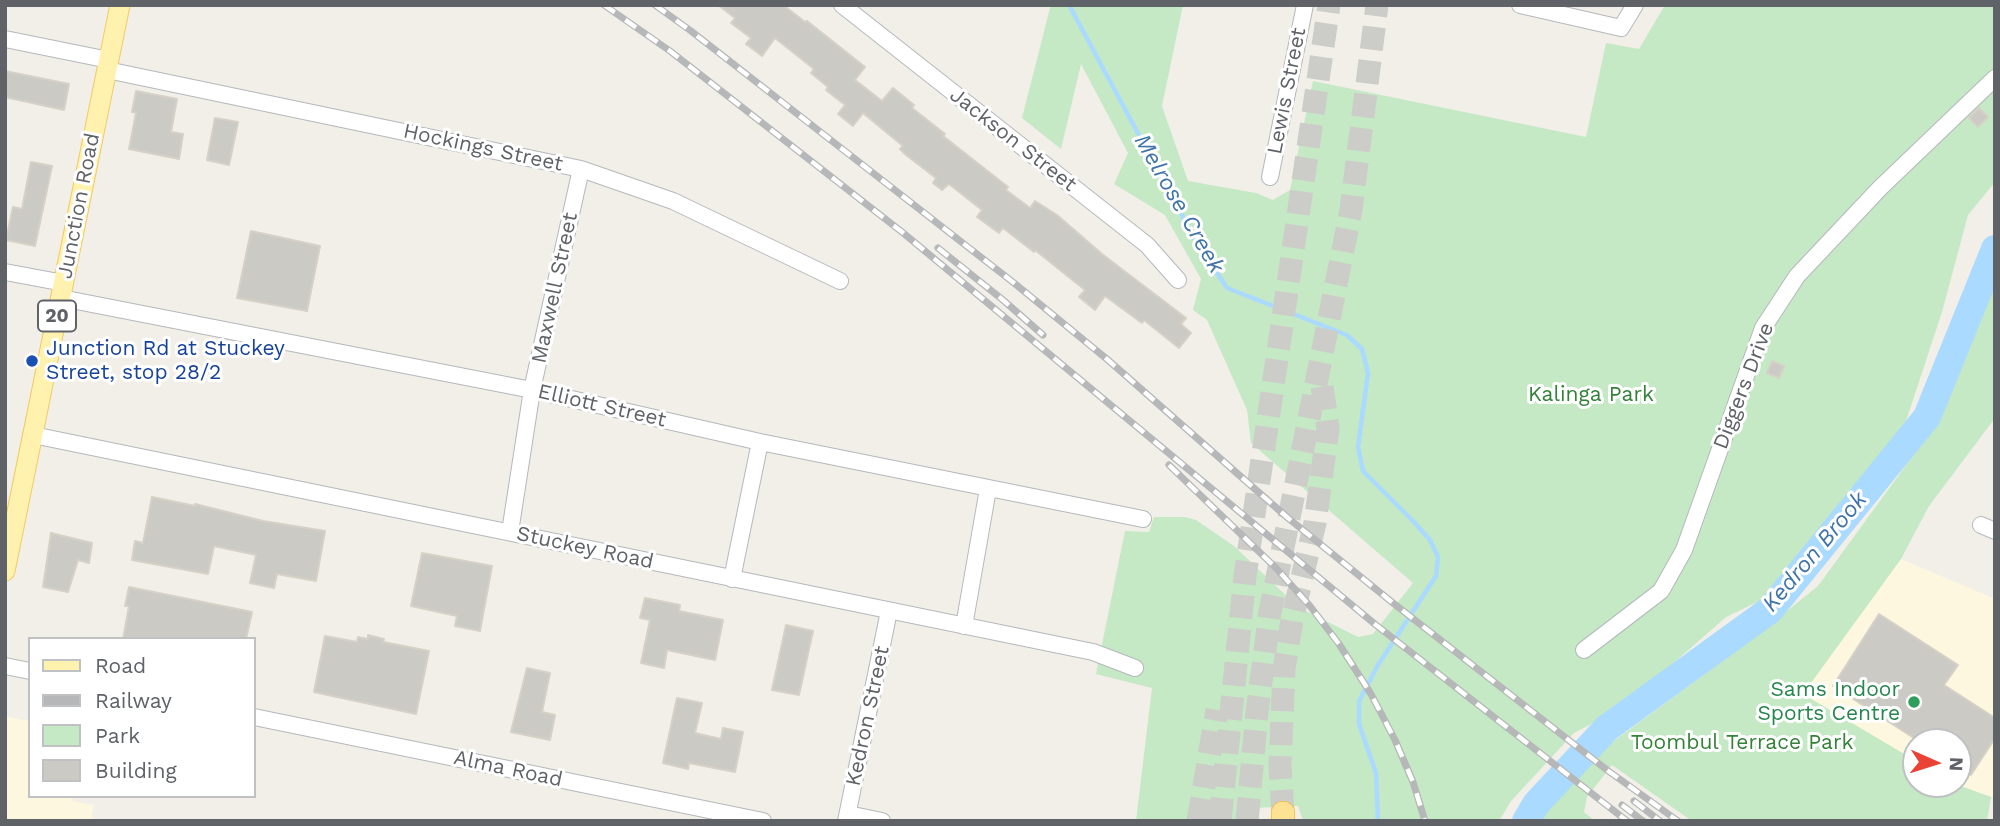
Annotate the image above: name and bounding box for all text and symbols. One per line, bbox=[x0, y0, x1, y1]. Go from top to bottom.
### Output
street label: Lewis Street bbox=[1262, 25, 1312, 157]
street label: Jackson Street bbox=[945, 83, 1081, 197]
street label: Hockings Street bbox=[401, 119, 565, 177]
water label: Melrose Creek bbox=[1128, 129, 1230, 279]
street label: Junction Road bbox=[53, 131, 105, 281]
street label: Maxwell Street bbox=[527, 210, 583, 366]
road number: 20 bbox=[38, 300, 76, 332]
street label: Diggers Drive bbox=[1708, 319, 1780, 453]
place label: Junction Rd at Stuckey Street, stop 28/2 bbox=[46, 336, 285, 386]
marker: Junction Rd at Stuckey Street, stop 28/2 bbox=[24, 353, 40, 369]
street label: Elliott Street bbox=[535, 379, 669, 433]
park label: Kalinga Park bbox=[1528, 382, 1654, 408]
water label: Kedron Brook bbox=[1757, 486, 1873, 618]
street label: Stuckey Road bbox=[514, 521, 656, 575]
legend bbox=[28, 637, 256, 798]
street label: Kedron Street bbox=[841, 644, 895, 788]
text: Road bbox=[95, 653, 146, 678]
place label: Sams Indoor Sports Centre bbox=[1757, 677, 1900, 727]
text: Railway bbox=[95, 688, 172, 713]
marker: Sams Indoor Sports Centre bbox=[1906, 694, 1922, 710]
text: Park bbox=[95, 723, 140, 748]
north arrow bbox=[1902, 728, 1972, 798]
park label: Toombul Terrace Park bbox=[1631, 730, 1853, 756]
street label: Alma Road bbox=[451, 745, 565, 793]
text: N bbox=[1945, 756, 1968, 772]
text: Building bbox=[95, 758, 177, 783]

